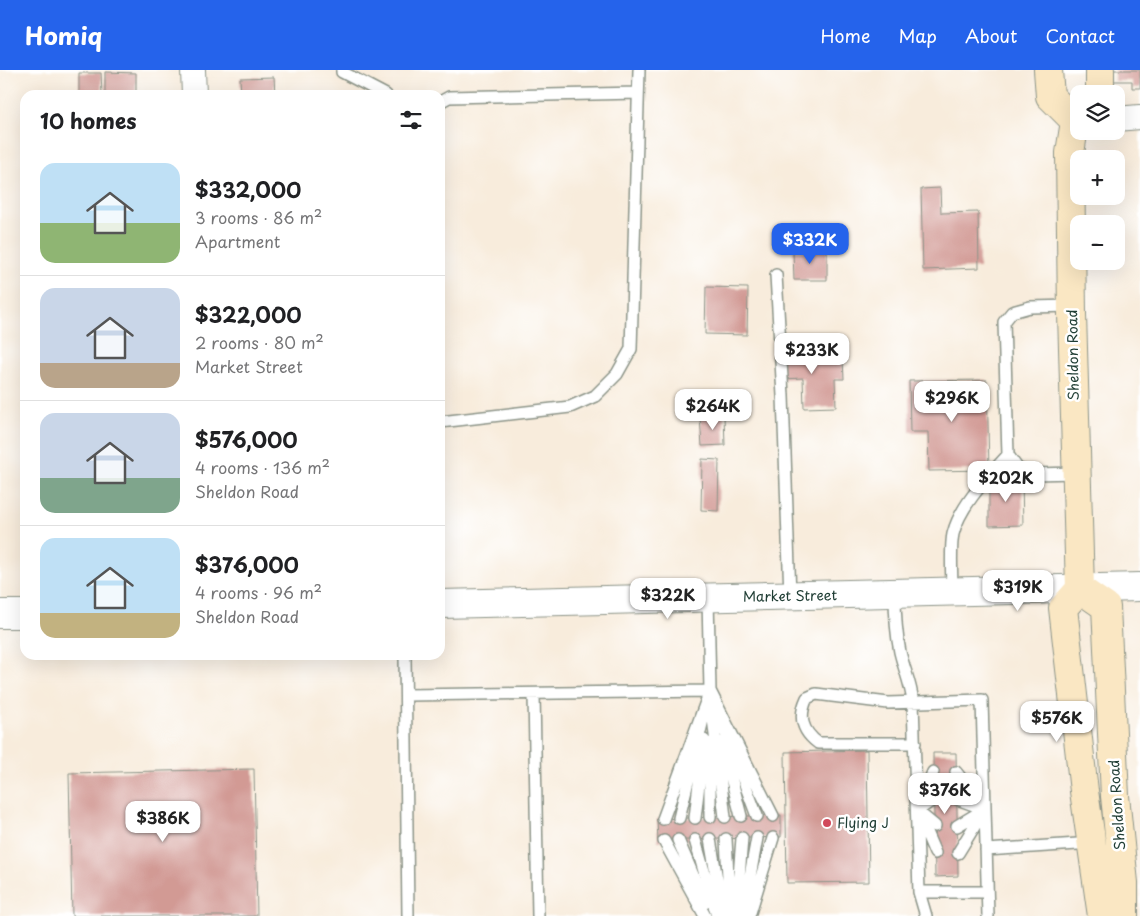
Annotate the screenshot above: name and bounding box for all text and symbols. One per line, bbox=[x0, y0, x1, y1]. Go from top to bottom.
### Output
text: Homiq bbox=[25, 17, 102, 53]
text: Home bbox=[820, 22, 870, 49]
text: Map bbox=[898, 22, 937, 49]
text: About bbox=[965, 22, 1017, 49]
text: Contact bbox=[1045, 22, 1115, 49]
map controls bbox=[1070, 85, 1125, 270]
button: layers bbox=[1070, 85, 1125, 140]
text: 10 homes bbox=[40, 104, 137, 136]
icon: filters bbox=[397, 106, 425, 134]
button: + bbox=[1070, 150, 1125, 205]
text: $332,000 bbox=[195, 173, 301, 205]
icon: home bbox=[80, 183, 140, 243]
text: 3 rooms · 86 m² bbox=[195, 205, 322, 229]
button: − bbox=[1070, 215, 1125, 270]
pin: $332K bbox=[775, 222, 845, 265]
text: $332K bbox=[783, 227, 837, 251]
text: Apartment bbox=[195, 229, 280, 253]
text: $322,000 bbox=[195, 298, 302, 330]
icon: home bbox=[80, 308, 140, 368]
street label: Sheldon Road bbox=[1061, 309, 1084, 401]
text: 2 rooms · 80 m² bbox=[195, 330, 324, 354]
pin: $233K bbox=[777, 332, 847, 375]
text: $233K bbox=[785, 337, 839, 361]
text: Market Street bbox=[195, 354, 303, 378]
pin: $296K bbox=[917, 380, 987, 423]
text: $296K bbox=[925, 385, 979, 409]
pin: $264K bbox=[678, 388, 748, 431]
text: $264K bbox=[686, 393, 740, 417]
text: $576,000 bbox=[195, 423, 298, 455]
icon: home bbox=[80, 433, 140, 493]
text: 4 rooms · 136 m² bbox=[195, 455, 330, 479]
pin: $202K bbox=[971, 460, 1041, 503]
text: $202K bbox=[979, 465, 1033, 489]
text: Sheldon Road bbox=[195, 479, 299, 503]
text: $376,000 bbox=[195, 548, 299, 580]
icon: home bbox=[80, 558, 140, 618]
pin: $319K bbox=[983, 570, 1053, 612]
text: $319K bbox=[993, 574, 1043, 598]
pin: $322K bbox=[633, 578, 703, 620]
text: 4 rooms · 96 m² bbox=[195, 580, 322, 604]
text: $322K bbox=[641, 582, 695, 606]
street label: Market Street bbox=[743, 584, 838, 607]
text: Sheldon Road bbox=[195, 604, 299, 628]
pin: $576K bbox=[1022, 700, 1092, 743]
text: $576K bbox=[1031, 705, 1083, 729]
street label: Sheldon Road bbox=[1103, 759, 1130, 851]
pin: $376K bbox=[910, 772, 980, 815]
text: $376K bbox=[919, 777, 971, 801]
pin: $386K bbox=[128, 800, 198, 843]
text: $386K bbox=[136, 805, 190, 829]
place label: Flying J bbox=[837, 812, 889, 833]
marker: Flying J bbox=[821, 817, 833, 829]

